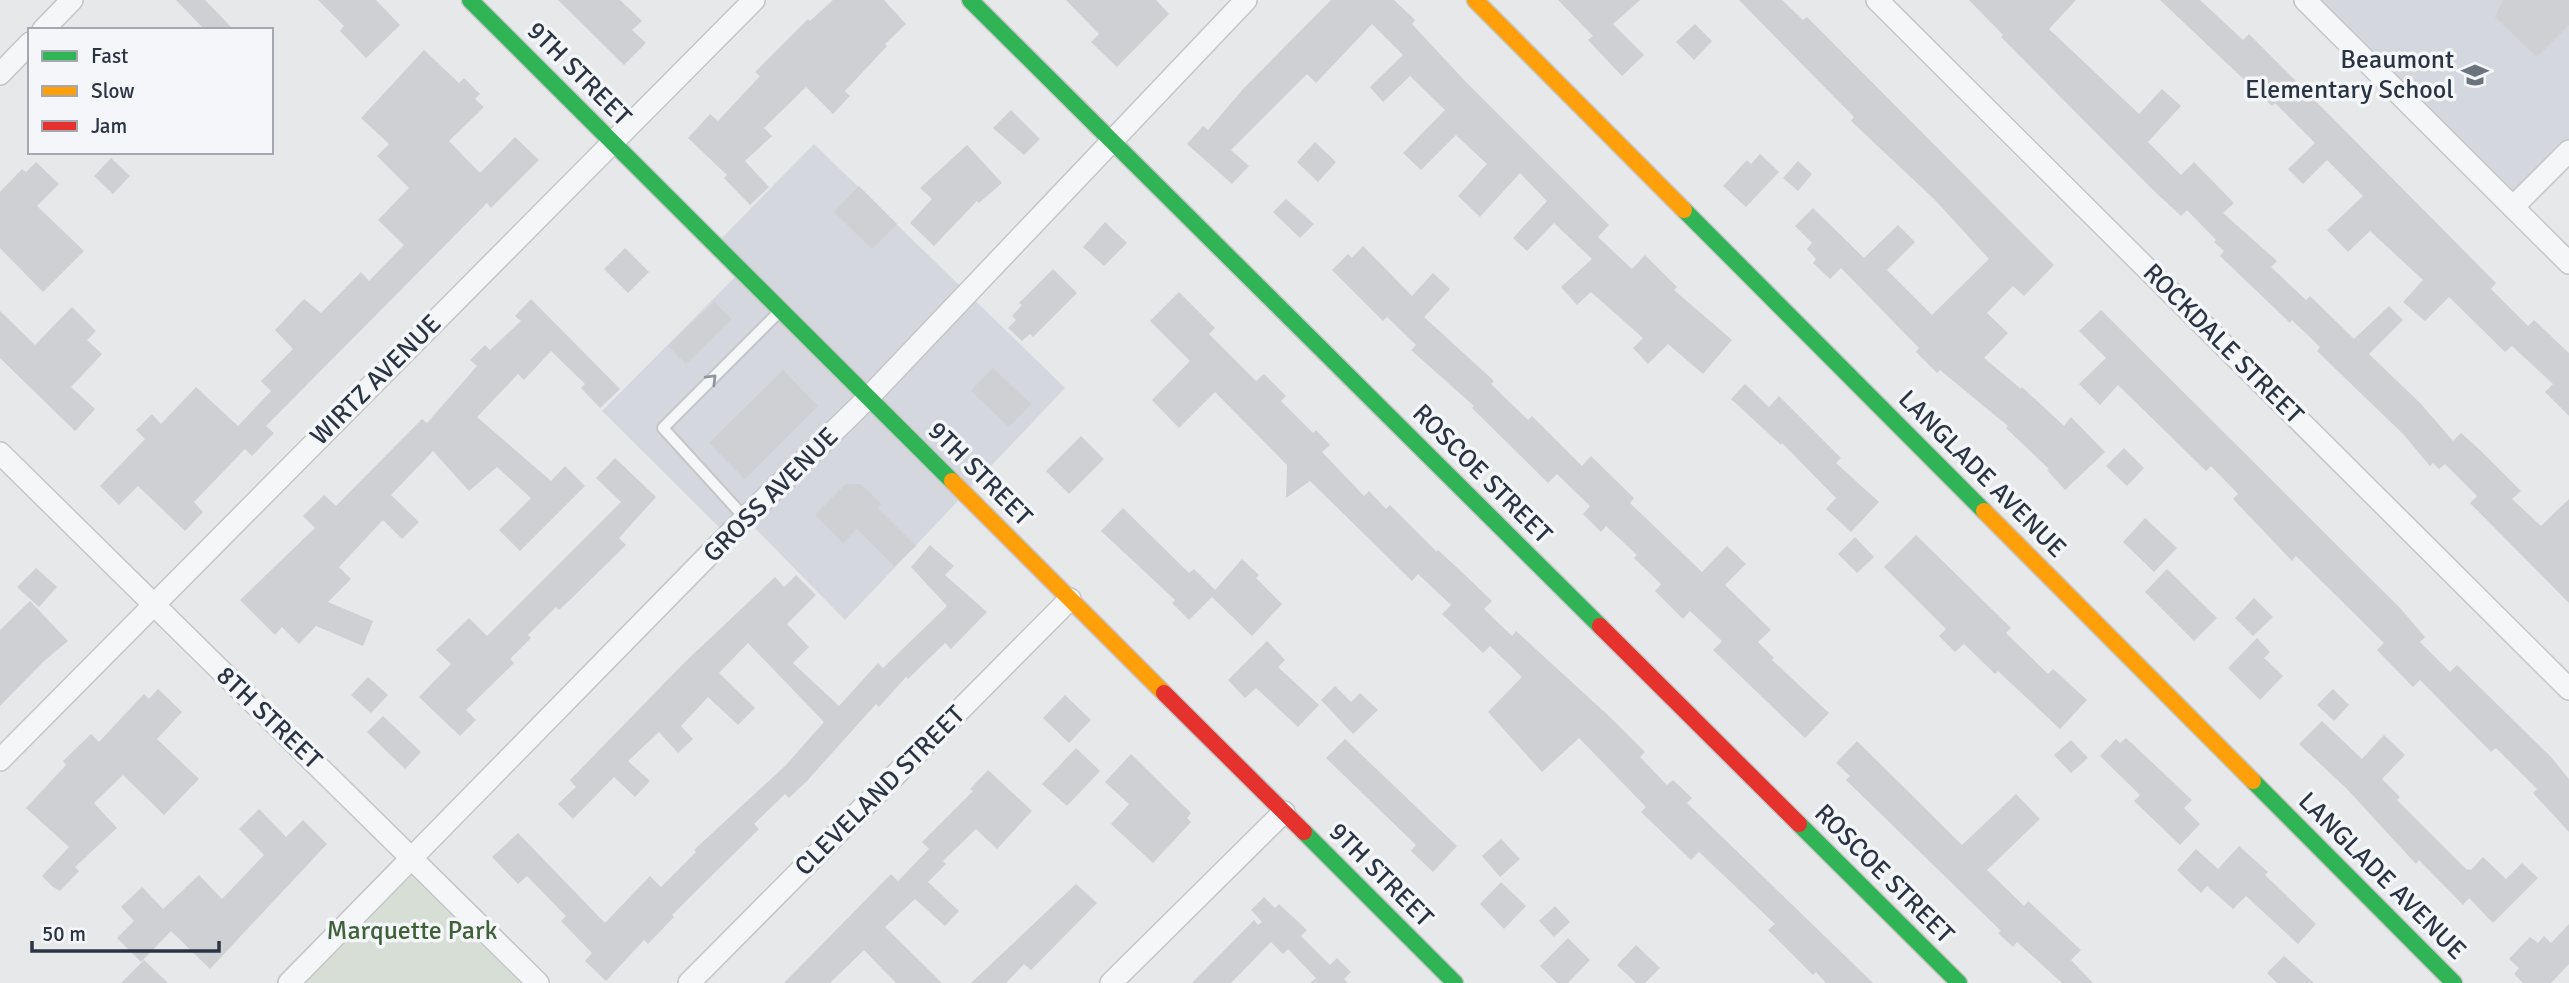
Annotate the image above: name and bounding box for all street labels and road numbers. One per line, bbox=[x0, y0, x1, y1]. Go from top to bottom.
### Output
street label: 9TH STREET bbox=[520, 15, 638, 133]
street label: ROCKDALE STREET bbox=[2136, 257, 2310, 431]
street label: WIRTZ AVENUE bbox=[304, 308, 448, 452]
street label: LANGLADE AVENUE bbox=[1891, 383, 2073, 565]
street label: ROSCOE STREET bbox=[1406, 398, 1559, 551]
street label: 9TH STREET bbox=[921, 415, 1039, 533]
street label: GROSS AVENUE bbox=[697, 421, 845, 569]
street label: 8TH STREET bbox=[210, 660, 329, 776]
street label: CLEVELAND STREET bbox=[788, 699, 972, 883]
street label: LANGLADE AVENUE bbox=[2291, 785, 2473, 967]
street label: ROSCOE STREET bbox=[1808, 798, 1961, 951]
street label: 9TH STREET bbox=[1322, 816, 1440, 934]

